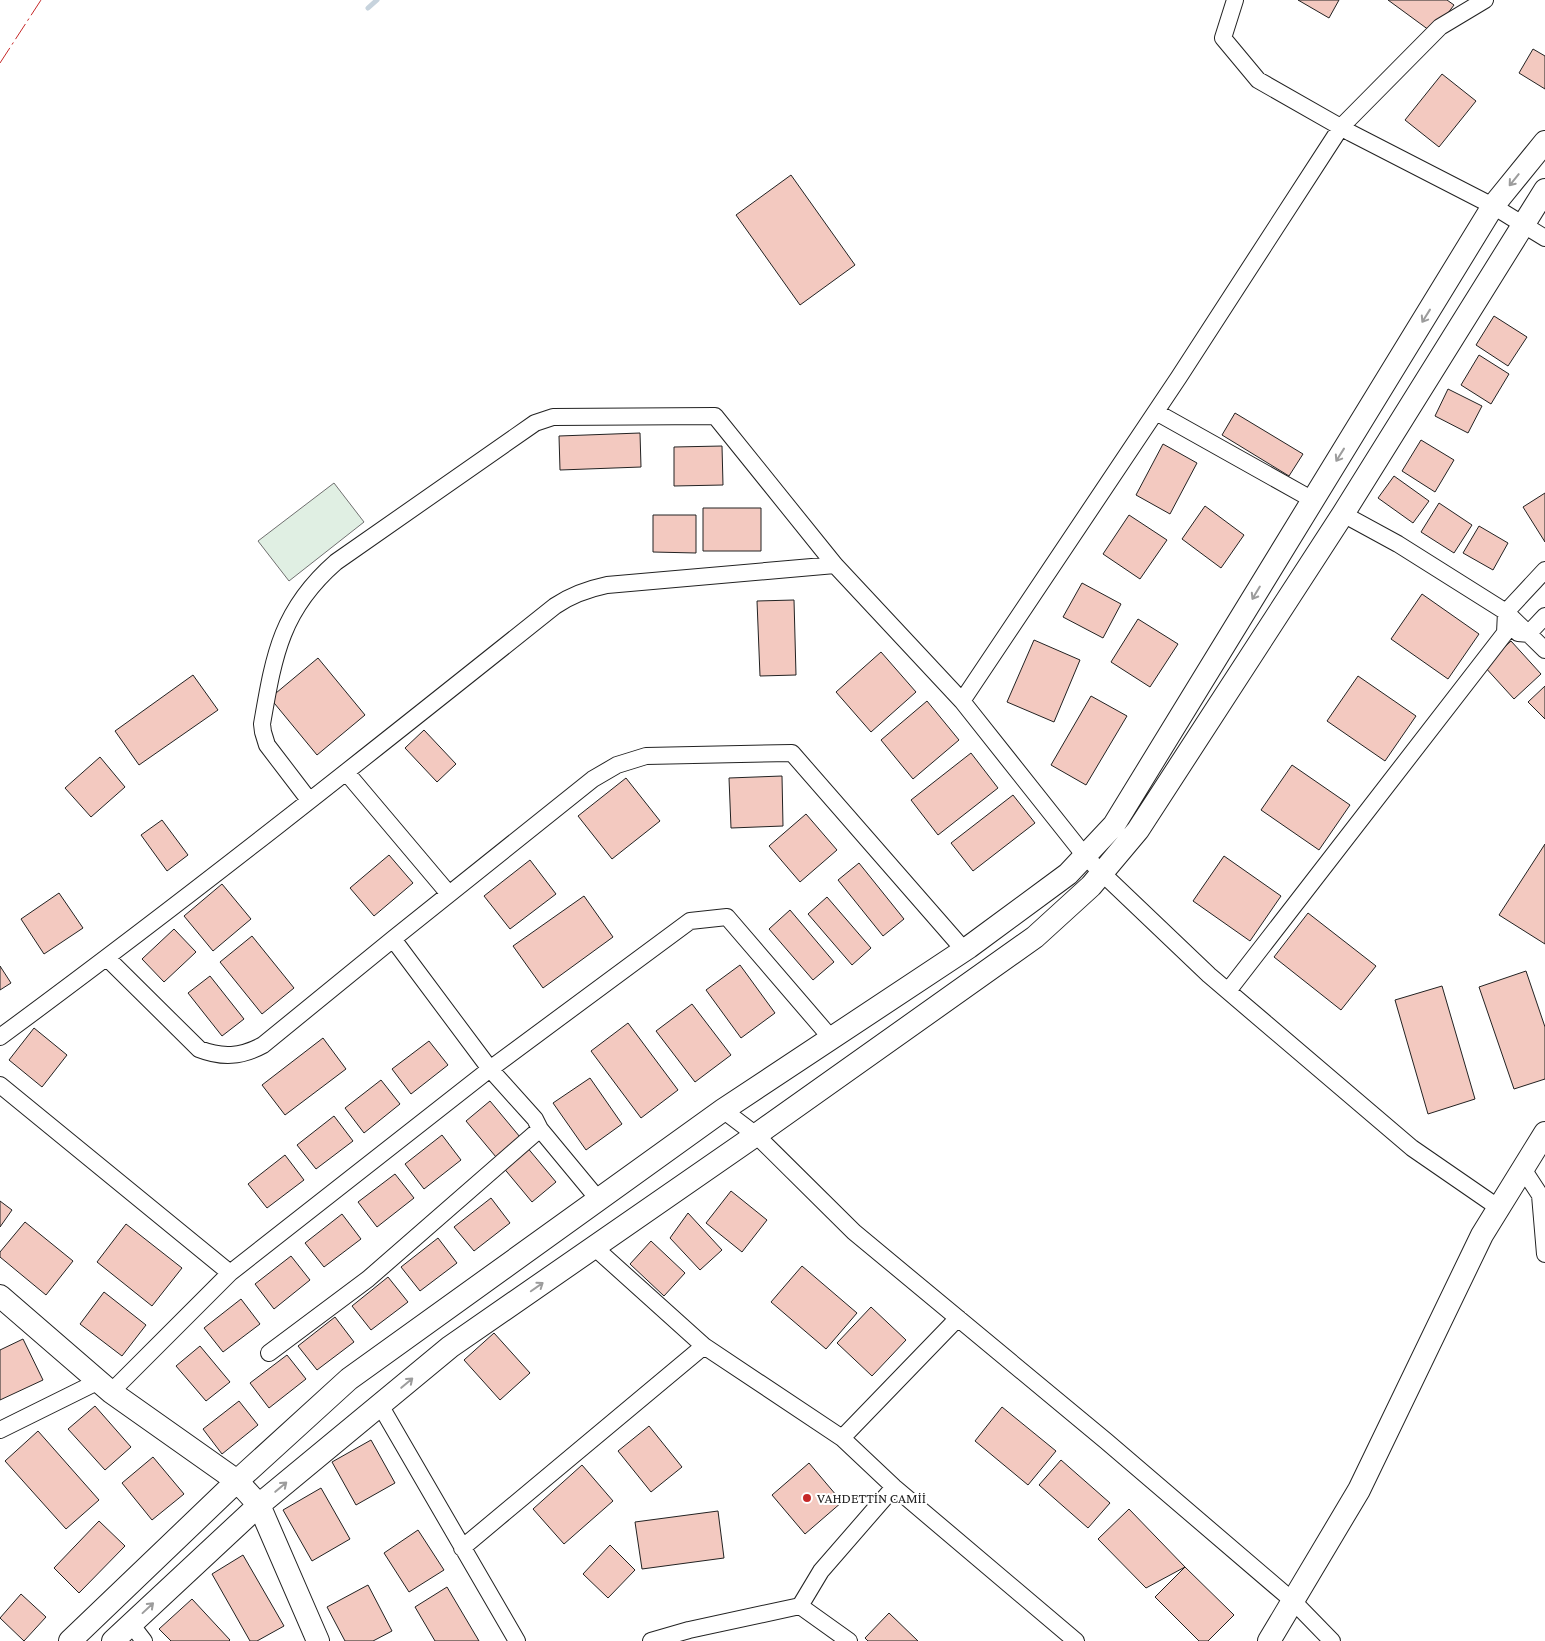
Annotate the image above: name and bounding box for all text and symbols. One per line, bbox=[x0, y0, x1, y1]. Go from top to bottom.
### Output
one-way arrow bbox=[1509, 173, 1520, 186]
one-way arrow bbox=[1420, 309, 1430, 323]
one-way arrow bbox=[1335, 447, 1345, 461]
one-way arrow bbox=[1250, 586, 1260, 600]
one-way arrow bbox=[530, 1282, 544, 1292]
one-way arrow bbox=[400, 1377, 413, 1389]
one-way arrow bbox=[275, 1481, 288, 1492]
place label: VAHDETTİN CAMİİ bbox=[817, 1490, 926, 1506]
marker: VAHDETTİN CAMİİ bbox=[801, 1492, 813, 1504]
one-way arrow bbox=[142, 1602, 155, 1614]

